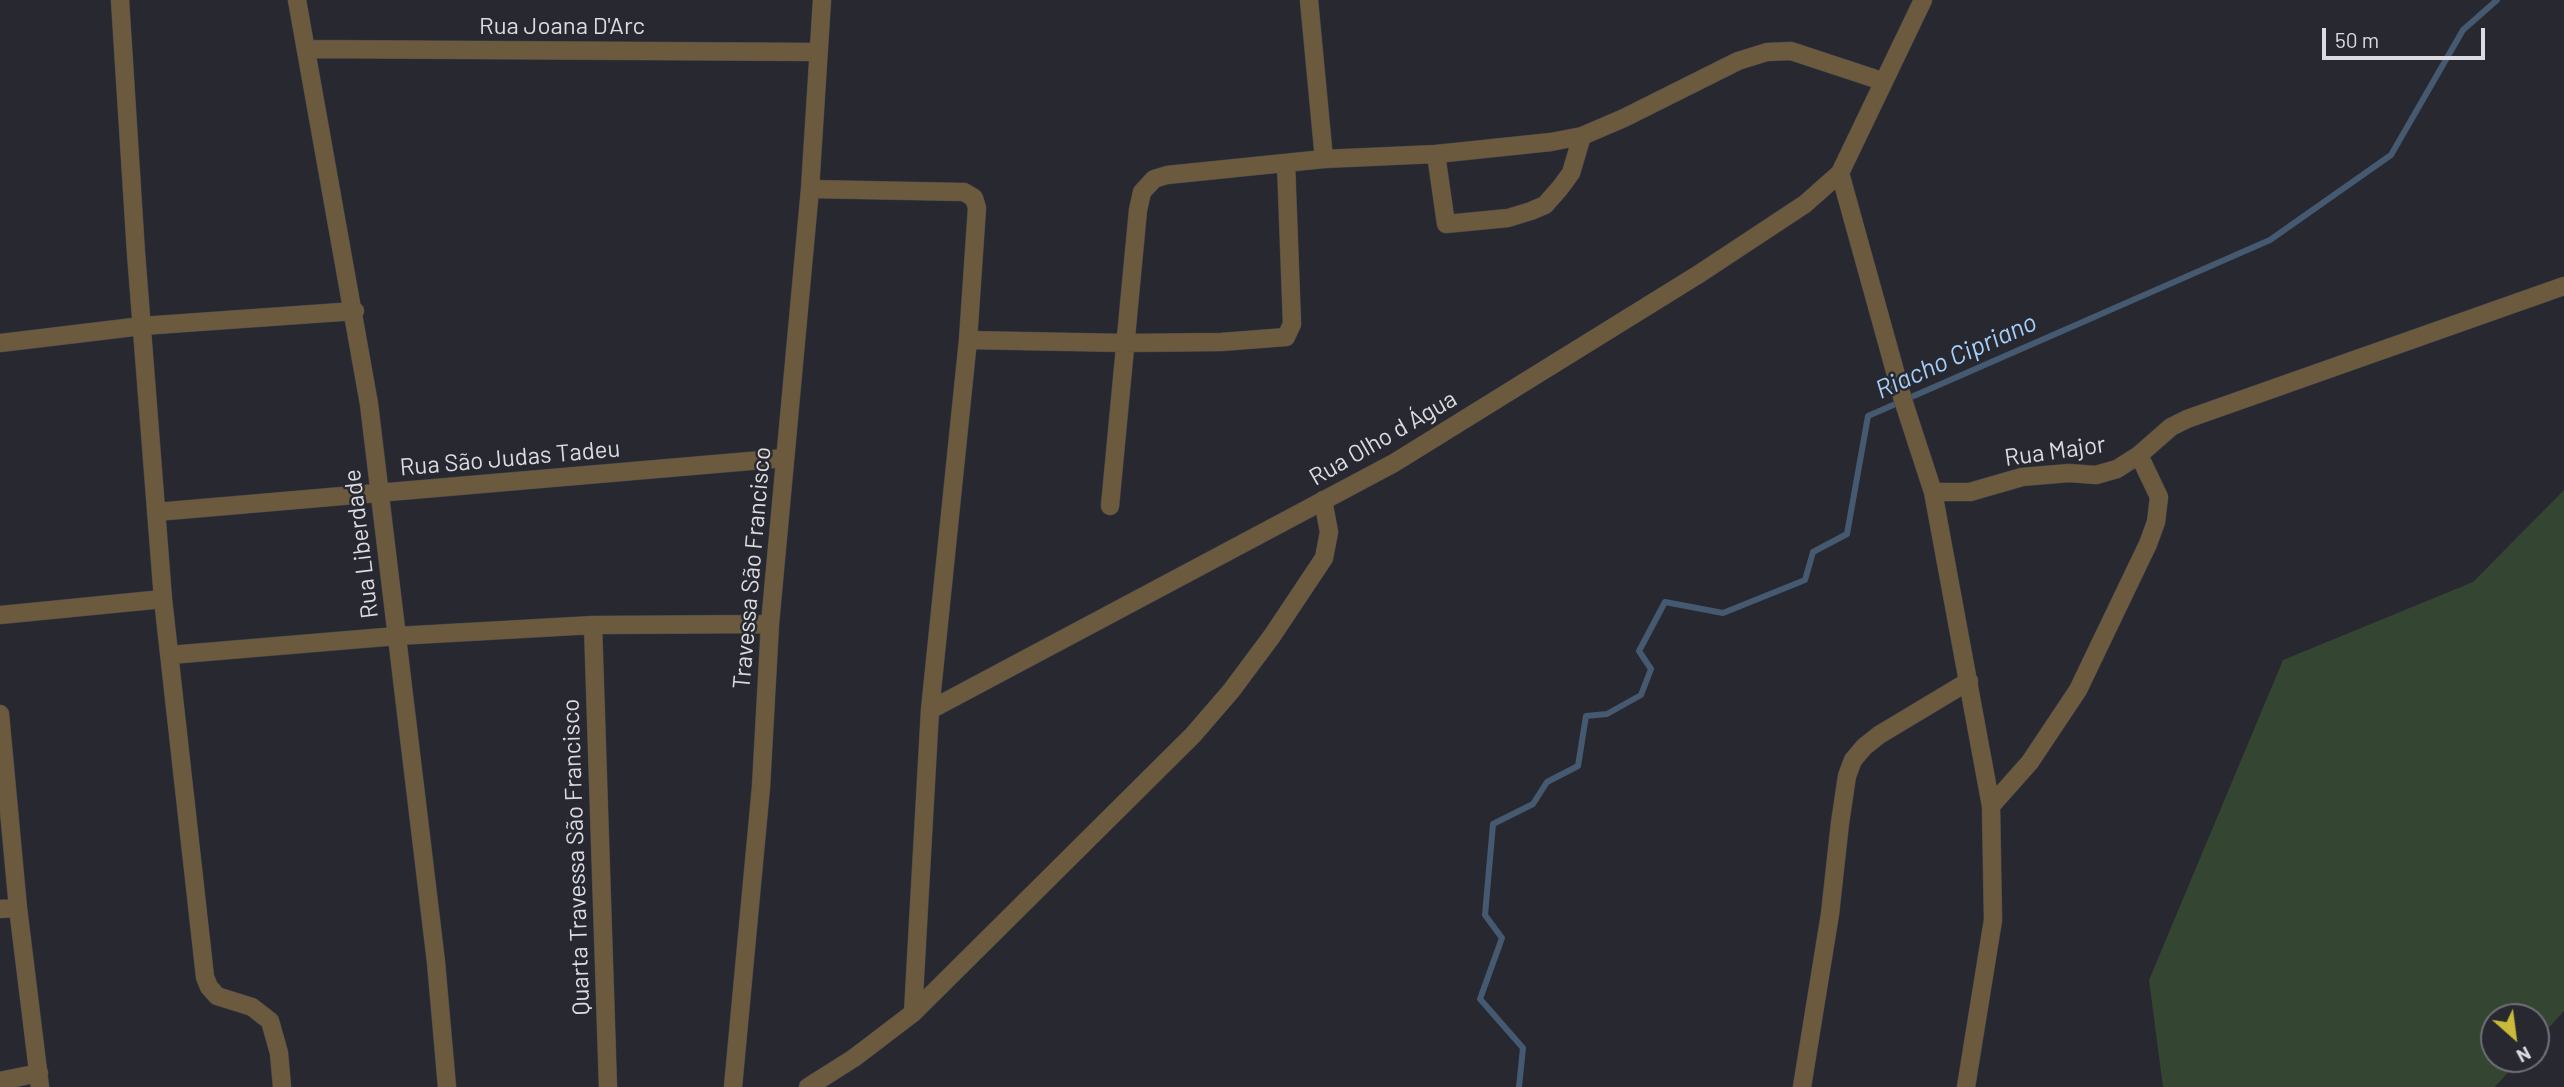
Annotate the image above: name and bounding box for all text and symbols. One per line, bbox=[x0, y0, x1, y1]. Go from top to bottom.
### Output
street label: Rua Joana D'Arc bbox=[479, 12, 645, 40]
scale bar bbox=[2326, 14, 2489, 58]
text: 50 m bbox=[2335, 27, 2379, 52]
water label: Riacho Cipriano bbox=[1871, 307, 2041, 405]
street label: Rua Olho d Água bbox=[1304, 384, 1462, 492]
street label: Rua Major bbox=[2003, 430, 2107, 472]
street label: Rua São Judas Tadeu bbox=[399, 434, 621, 482]
street label: Travessa São Francisco bbox=[727, 446, 777, 690]
street label: Rua Liberdade bbox=[338, 468, 384, 620]
street label: Quarta Travessa São Francisco bbox=[556, 698, 596, 1016]
north arrow bbox=[2480, 1003, 2550, 1073]
text: N bbox=[2513, 1042, 2535, 1068]

